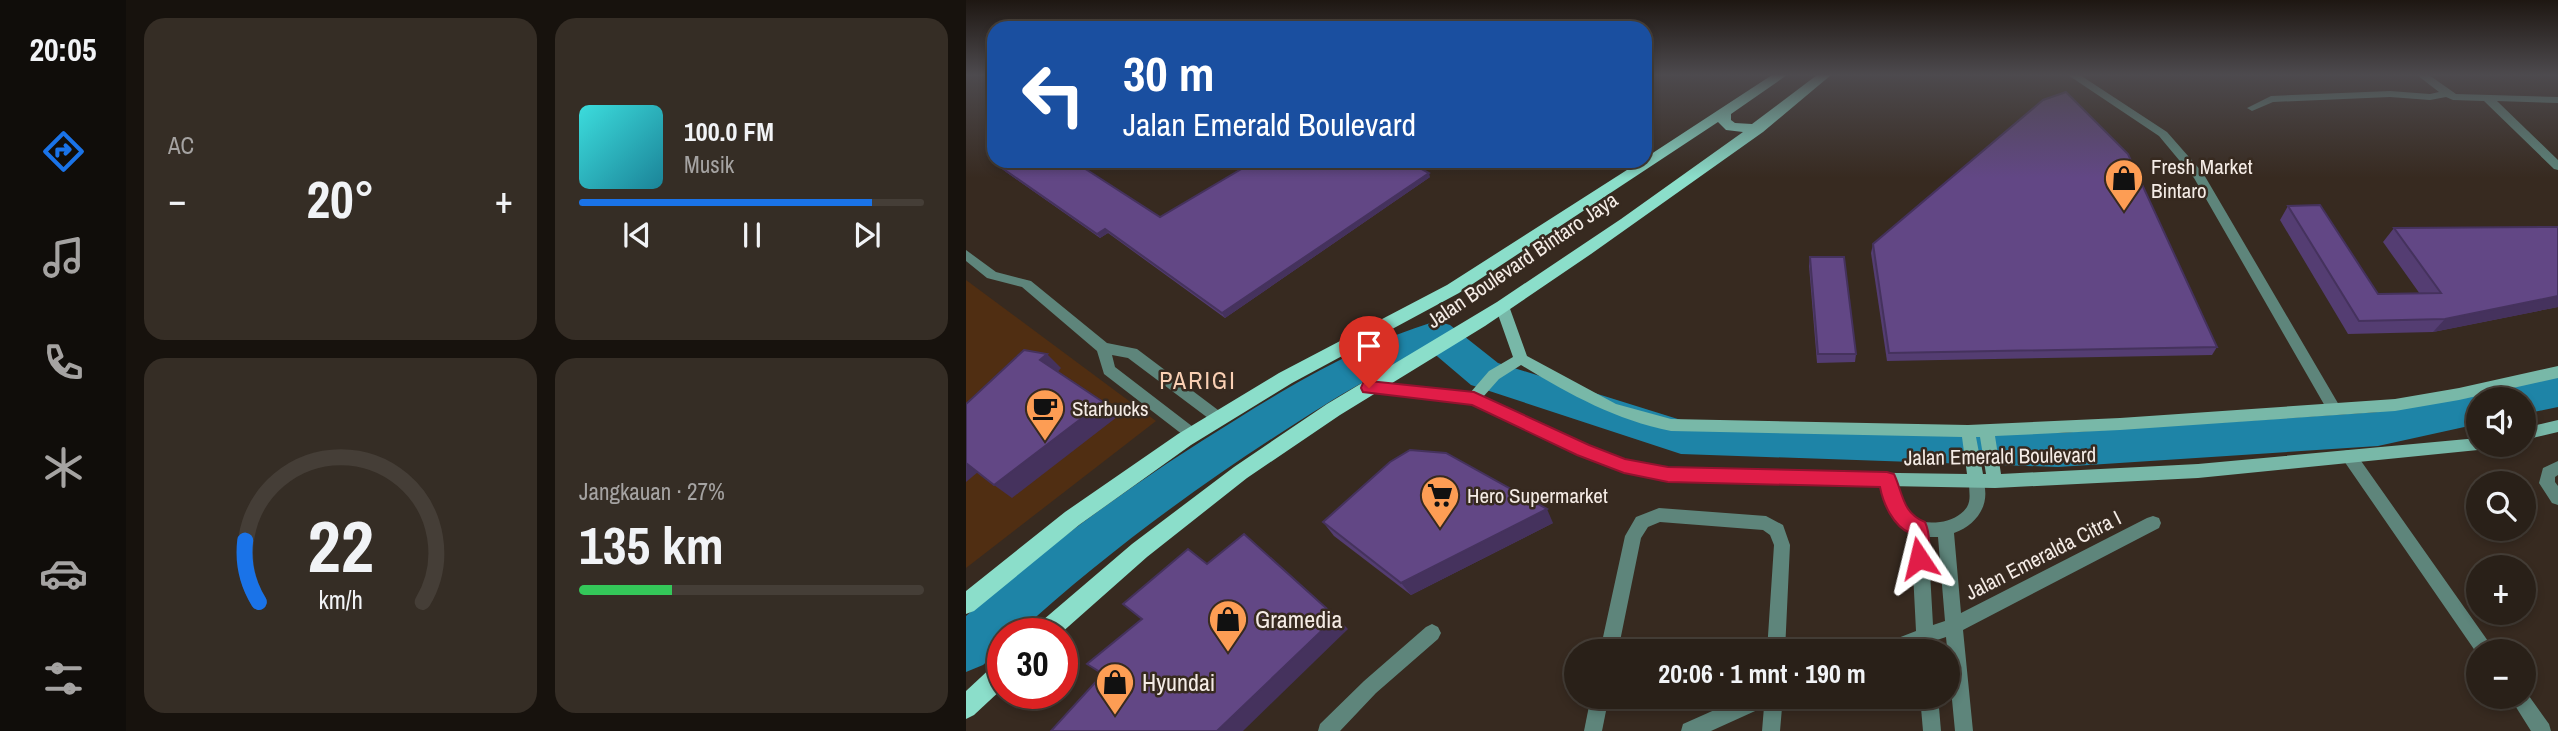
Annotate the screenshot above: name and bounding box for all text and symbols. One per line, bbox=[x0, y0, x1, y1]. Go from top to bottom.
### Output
text: 20:05 bbox=[29, 28, 97, 71]
text: 30 m bbox=[1123, 40, 1215, 106]
icon: left bbox=[1008, 49, 1099, 140]
text: Jalan Emerald Boulevard bbox=[1123, 103, 1416, 146]
text: 100.0 FM bbox=[684, 114, 774, 149]
icon: directions bbox=[39, 127, 88, 176]
text: AC bbox=[168, 130, 194, 161]
text: Musik bbox=[684, 149, 734, 180]
place label: Fresh Market Bintaro bbox=[2151, 152, 2253, 205]
shop icon: Fresh Market Bintaro bbox=[2103, 157, 2145, 212]
text: 20° bbox=[306, 164, 375, 234]
text: − bbox=[168, 174, 186, 225]
text: + bbox=[495, 174, 513, 225]
street label: Jalan Boulevard Bintaro Jaya bbox=[1421, 185, 1624, 335]
icon: previous bbox=[618, 216, 656, 254]
icon: pause bbox=[733, 216, 771, 254]
icon: next bbox=[848, 216, 886, 254]
icon: music bbox=[39, 233, 88, 282]
pin bbox=[1339, 316, 1399, 388]
icon: arrive bbox=[1350, 327, 1388, 365]
icon: phone bbox=[39, 338, 88, 387]
district label: PARIGI bbox=[1159, 364, 1237, 396]
cafe icon: Starbucks bbox=[1024, 387, 1066, 442]
map controls bbox=[2466, 387, 2536, 709]
button: sound bbox=[2466, 387, 2536, 457]
place label: Starbucks bbox=[1072, 394, 1149, 423]
street label: Jalan Emerald Boulevard bbox=[1904, 440, 2096, 472]
icon: climate bbox=[39, 443, 88, 492]
button: search bbox=[2466, 471, 2536, 541]
supermarket icon: Hero Supermarket bbox=[1419, 474, 1461, 529]
text: Jangkauan · 27% bbox=[579, 476, 725, 507]
place label: Hero Supermarket bbox=[1467, 481, 1608, 510]
text: 22 bbox=[307, 497, 374, 595]
street label: Jalan Emeralda Citra I bbox=[1960, 503, 2126, 607]
text: 135 km bbox=[579, 510, 724, 580]
position arrow bbox=[1882, 521, 1956, 595]
icon: car bbox=[39, 549, 88, 598]
button: + bbox=[2466, 555, 2536, 625]
text: km/h bbox=[318, 582, 363, 616]
shop icon: Gramedia bbox=[1207, 598, 1249, 653]
place label: Gramedia bbox=[1255, 603, 1343, 635]
speed limit sign: 30 bbox=[987, 618, 1078, 709]
button: − bbox=[2466, 639, 2536, 709]
icon: filters bbox=[39, 654, 88, 703]
text: 20:06 · 1 mnt · 190 m bbox=[1658, 656, 1866, 691]
shop icon: Hyundai bbox=[1094, 661, 1136, 716]
place label: Hyundai bbox=[1142, 666, 1215, 698]

